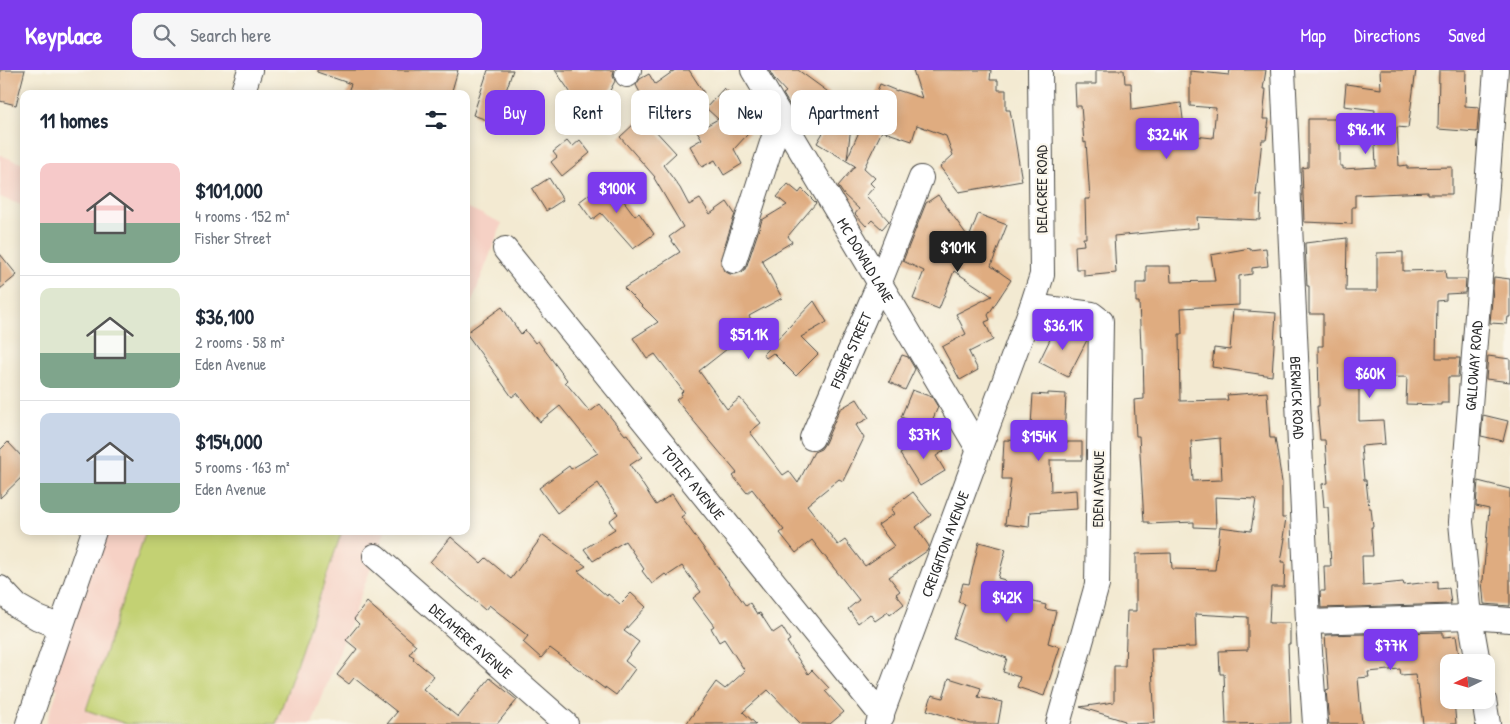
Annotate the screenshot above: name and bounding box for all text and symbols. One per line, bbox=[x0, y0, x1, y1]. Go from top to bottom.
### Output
search box bbox=[132, 13, 482, 58]
text: Keyplace bbox=[25, 19, 102, 51]
icon: search bbox=[150, 21, 178, 49]
text: Search here bbox=[190, 22, 271, 48]
text: Map bbox=[1301, 23, 1326, 48]
text: Directions bbox=[1354, 23, 1420, 48]
text: Saved bbox=[1448, 23, 1485, 48]
chip: Buy bbox=[485, 90, 545, 135]
chip: Rent bbox=[555, 90, 621, 135]
chip: Filters bbox=[631, 90, 709, 135]
chip: New bbox=[719, 90, 781, 135]
chip: Apartment bbox=[791, 90, 897, 135]
text: 11 homes bbox=[40, 106, 108, 135]
icon: filters bbox=[422, 106, 450, 134]
pin: $96.1K bbox=[1325, 112, 1407, 155]
pin: $32.4K bbox=[1126, 118, 1208, 160]
text: $96.1K bbox=[1347, 118, 1385, 140]
text: $32.4K bbox=[1147, 123, 1187, 145]
street label: DELACREE ROAD bbox=[1031, 144, 1052, 233]
pin: $100K bbox=[582, 172, 652, 214]
text: $101,000 bbox=[195, 176, 263, 205]
text: $100K bbox=[599, 177, 635, 199]
icon: home bbox=[80, 183, 140, 243]
text: 4 rooms · 152 m² bbox=[195, 205, 290, 227]
street label: MC DONALD LANE bbox=[833, 214, 899, 307]
text: Fisher Street bbox=[195, 227, 271, 249]
pin: $101K bbox=[923, 230, 993, 273]
text: $101K bbox=[940, 236, 976, 258]
text: $36,100 bbox=[195, 302, 254, 331]
icon: home bbox=[80, 308, 140, 368]
street label: FISHER STREET bbox=[824, 308, 876, 392]
pin: $36.1K bbox=[1022, 308, 1104, 351]
text: $36.1K bbox=[1043, 314, 1083, 336]
pin: $51.1K bbox=[708, 318, 790, 360]
street label: GALLOWAY ROAD bbox=[1459, 319, 1487, 411]
text: $51.1K bbox=[730, 323, 768, 345]
text: 2 rooms · 58 m² bbox=[195, 331, 285, 353]
text: Eden Avenue bbox=[195, 353, 266, 375]
street label: BERWICK ROAD bbox=[1285, 356, 1310, 440]
pin: $60K bbox=[1340, 356, 1400, 399]
text: $60K bbox=[1355, 362, 1385, 384]
pin: $37K bbox=[894, 418, 954, 460]
pin: $154K bbox=[1004, 420, 1074, 462]
text: $37K bbox=[908, 423, 940, 445]
text: $154K bbox=[1021, 425, 1057, 447]
text: $154,000 bbox=[195, 427, 263, 456]
icon: home bbox=[80, 433, 140, 493]
street label: TOTLEY AVENUE bbox=[657, 441, 730, 524]
street label: EDEN AVENUE bbox=[1087, 450, 1109, 528]
text: 5 rooms · 163 m² bbox=[195, 456, 290, 478]
text: Eden Avenue bbox=[195, 478, 266, 500]
street label: CREIGHTON AVENUE bbox=[915, 488, 974, 600]
pin: $42K bbox=[977, 580, 1037, 623]
text: $42K bbox=[992, 586, 1022, 608]
street label: DELAMERE AVENUE bbox=[425, 598, 518, 683]
pin: $77K bbox=[1361, 628, 1421, 671]
text: $77K bbox=[1375, 634, 1407, 656]
north arrow bbox=[1440, 654, 1495, 709]
map controls bbox=[1440, 654, 1495, 709]

